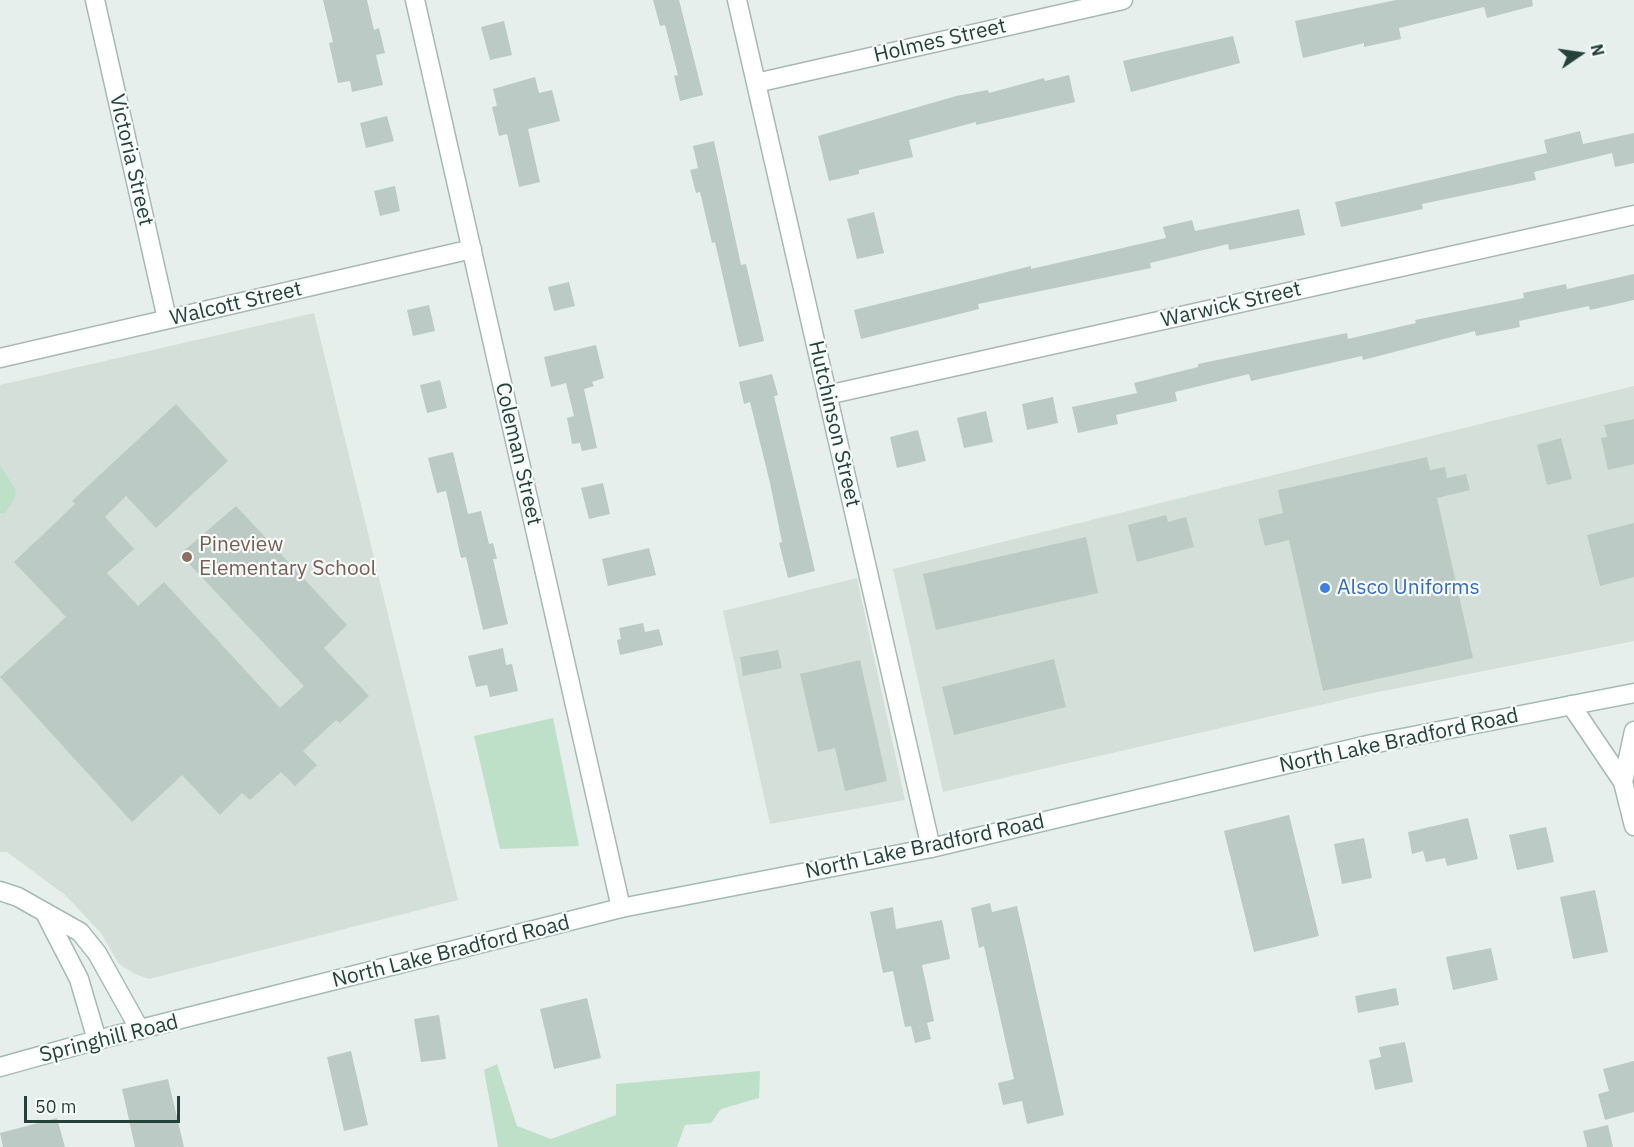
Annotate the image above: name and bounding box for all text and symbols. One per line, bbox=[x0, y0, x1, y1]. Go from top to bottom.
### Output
street label: Holmes Street bbox=[871, 14, 1009, 68]
north arrow bbox=[1550, 24, 1610, 84]
text: N bbox=[1586, 42, 1609, 58]
street label: Victoria Street bbox=[104, 92, 158, 228]
street label: Walcott Street bbox=[168, 277, 304, 331]
street label: Warwick Street bbox=[1158, 277, 1304, 333]
street label: Hutchinson Street bbox=[803, 338, 865, 510]
street label: Coleman Street bbox=[489, 380, 547, 528]
place label: Pineview Elementary School bbox=[199, 532, 376, 582]
marker: Pineview Elementary School bbox=[180, 550, 194, 564]
place label: Alsco Uniforms bbox=[1337, 575, 1480, 601]
marker: Alsco Uniforms bbox=[1318, 581, 1332, 595]
street label: North Lake Bradford Road bbox=[1277, 703, 1521, 779]
street label: North Lake Bradford Road bbox=[803, 809, 1047, 885]
street label: North Lake Bradford Road bbox=[330, 910, 572, 994]
street label: Springhill Road bbox=[37, 1010, 181, 1068]
scale bar bbox=[27, 1084, 183, 1122]
text: 50 m bbox=[35, 1095, 77, 1118]

